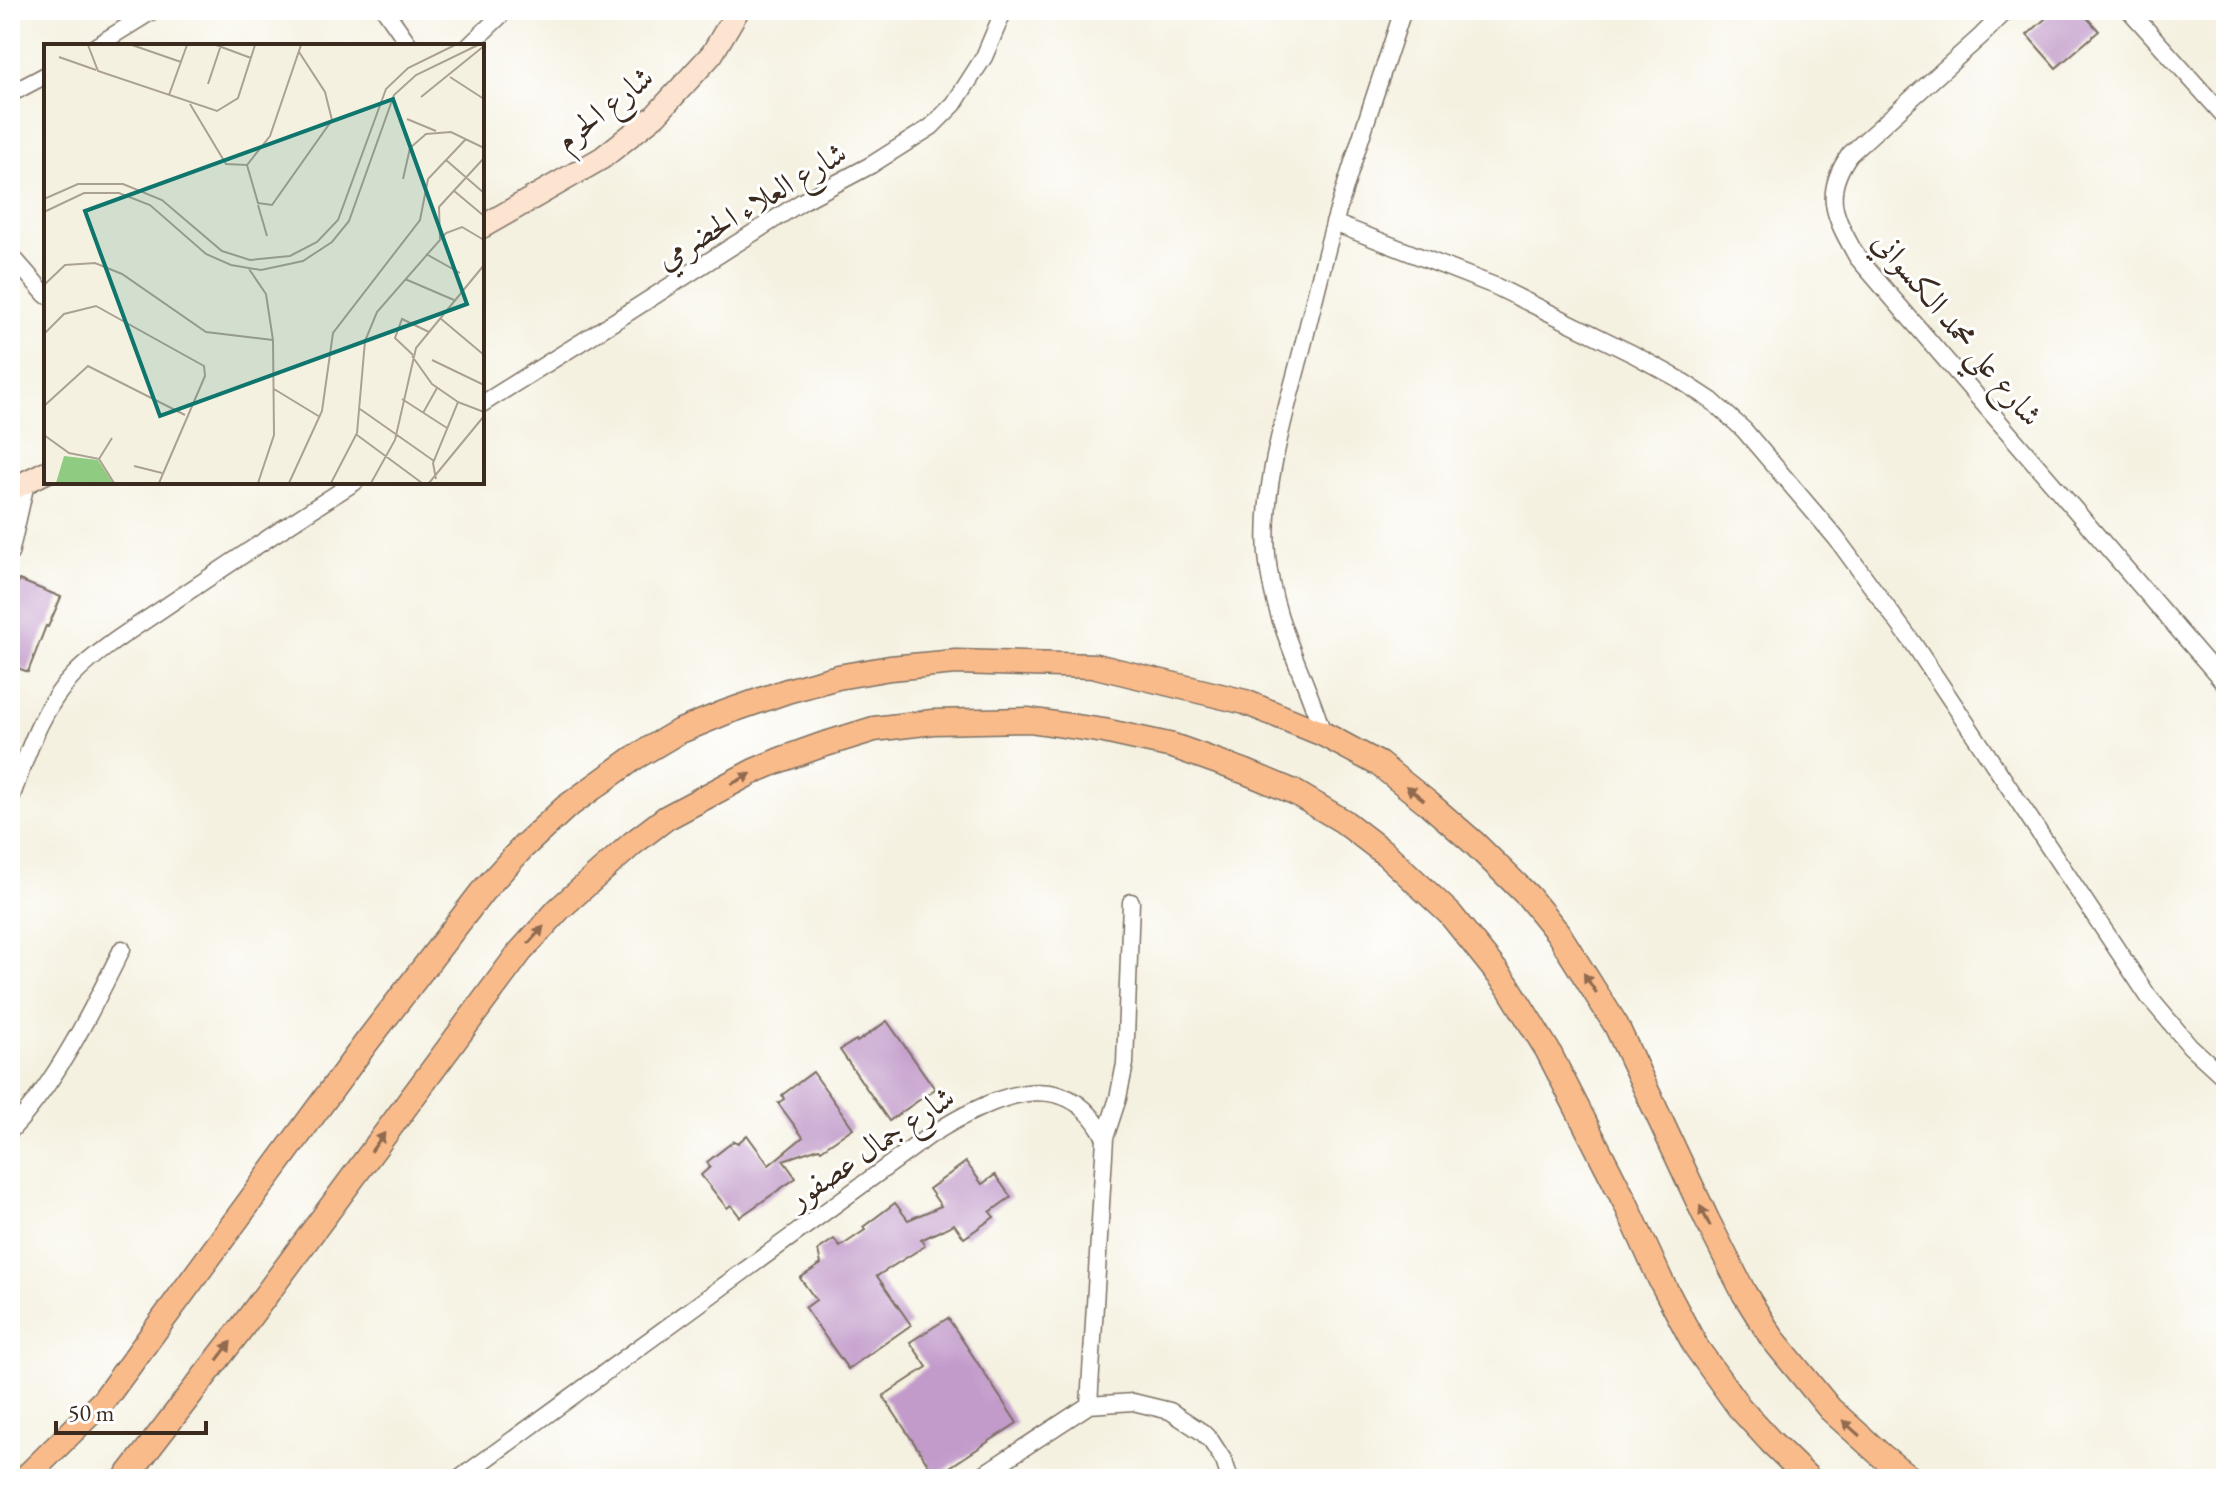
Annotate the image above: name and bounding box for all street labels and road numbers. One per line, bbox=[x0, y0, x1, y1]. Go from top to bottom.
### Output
street label: شارع الحرم bbox=[546, 56, 666, 165]
street label: شارع العلاء الحضرمي bbox=[648, 131, 857, 284]
street label: شارع علي محمد الكسواني bbox=[1856, 221, 2052, 441]
street label: شارع جمال عصفور bbox=[777, 1076, 966, 1225]

